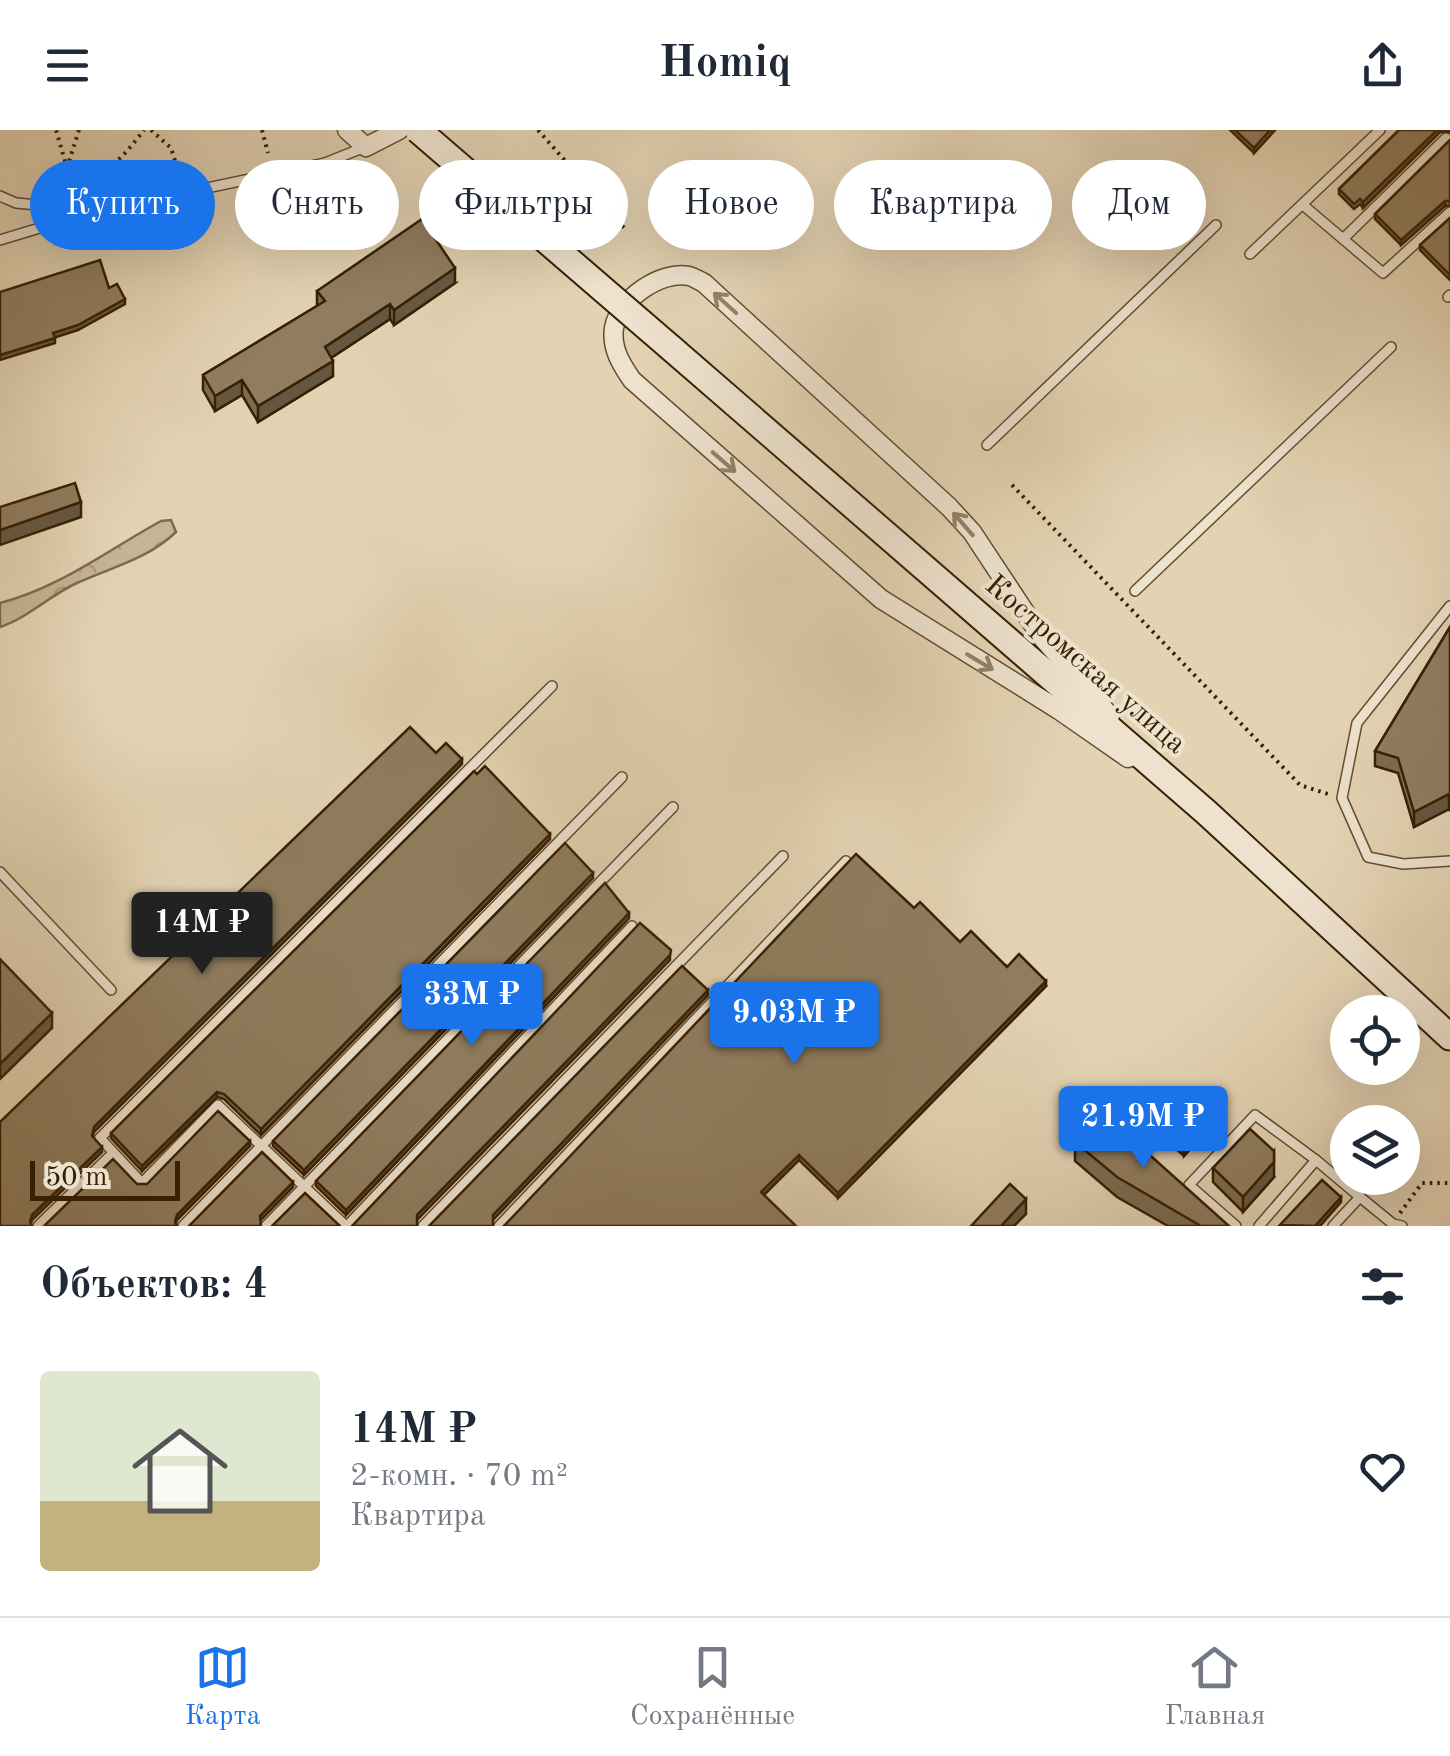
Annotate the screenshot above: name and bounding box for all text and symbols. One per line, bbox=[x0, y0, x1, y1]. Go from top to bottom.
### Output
icon: menu bbox=[40, 38, 95, 93]
icon: share bbox=[1355, 38, 1410, 93]
text: Homiq bbox=[659, 42, 791, 87]
chip: Купить bbox=[30, 160, 215, 250]
chip: Снять bbox=[235, 160, 399, 250]
chip: Фильтры bbox=[419, 160, 628, 250]
chip: Новое bbox=[648, 160, 814, 250]
chip: Квартира bbox=[834, 160, 1052, 250]
chip: Дом bbox=[1072, 160, 1206, 250]
one-way arrow bbox=[714, 291, 738, 315]
one-way arrow bbox=[711, 451, 737, 473]
one-way arrow bbox=[952, 512, 975, 537]
street label: Костромская улица bbox=[979, 570, 1191, 760]
one-way arrow bbox=[965, 652, 994, 672]
pin: 14M ₽ bbox=[132, 892, 272, 977]
text: 14M ₽ bbox=[153, 908, 251, 940]
pin: 33M ₽ bbox=[402, 964, 542, 1049]
text: 33M ₽ bbox=[423, 980, 521, 1012]
pin: 9.03M ₽ bbox=[702, 982, 886, 1067]
map controls bbox=[1330, 995, 1420, 1195]
button: locate bbox=[1330, 995, 1420, 1085]
text: 9.03M ₽ bbox=[732, 998, 856, 1030]
pin: 21.9M ₽ bbox=[1051, 1086, 1235, 1171]
text: 21.9M ₽ bbox=[1081, 1102, 1205, 1134]
button: layers bbox=[1330, 1105, 1420, 1195]
scale bar bbox=[30, 1156, 180, 1200]
text: 50 m bbox=[45, 1164, 108, 1192]
icon: filters bbox=[1355, 1259, 1410, 1314]
text: Объектов: 4 bbox=[40, 1265, 268, 1307]
text: 14M ₽ bbox=[350, 1410, 477, 1452]
icon: home bbox=[120, 1411, 240, 1531]
icon: heart bbox=[1355, 1444, 1410, 1499]
text: 2-комн. · 70 m² bbox=[350, 1461, 568, 1493]
text: Квартира bbox=[350, 1501, 486, 1533]
tab: Карта bbox=[185, 1640, 261, 1735]
tab: Сохранённые bbox=[630, 1640, 795, 1735]
tab: Главная bbox=[1165, 1640, 1265, 1735]

